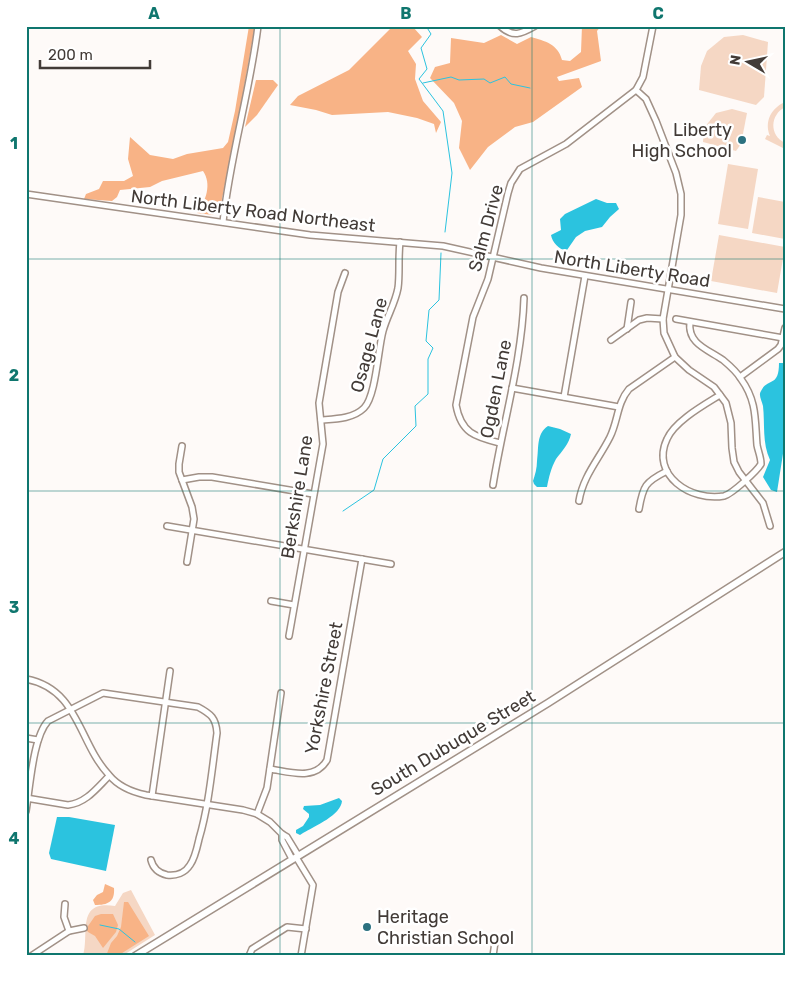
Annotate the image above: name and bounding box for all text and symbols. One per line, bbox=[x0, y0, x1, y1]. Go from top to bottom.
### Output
text: A bbox=[148, 4, 160, 23]
text: B bbox=[400, 4, 412, 23]
text: C bbox=[652, 4, 664, 23]
scale bar bbox=[40, 38, 150, 70]
north arrow bbox=[724, 38, 774, 88]
text: 200 m bbox=[48, 46, 93, 64]
text: N bbox=[726, 54, 745, 66]
place label: Liberty High School bbox=[632, 119, 732, 162]
text: 1 bbox=[10, 134, 18, 153]
marker: Liberty High School bbox=[736, 134, 748, 146]
street label: Salm Drive bbox=[464, 182, 508, 274]
street label: North Liberty Road Northeast bbox=[130, 185, 376, 237]
street label: North Liberty Road bbox=[552, 246, 712, 292]
street label: Osage Lane bbox=[346, 295, 392, 395]
street label: Ogden Lane bbox=[476, 338, 516, 440]
text: 2 bbox=[9, 366, 19, 385]
street label: Berkshire Lane bbox=[276, 434, 318, 560]
text: 3 bbox=[9, 598, 19, 617]
street label: Yorkshire Street bbox=[300, 620, 348, 756]
street label: South Dubuque Street bbox=[367, 685, 539, 801]
text: 4 bbox=[9, 829, 20, 848]
place label: Heritage Christian School bbox=[377, 906, 514, 949]
marker: Heritage Christian School bbox=[361, 921, 373, 933]

